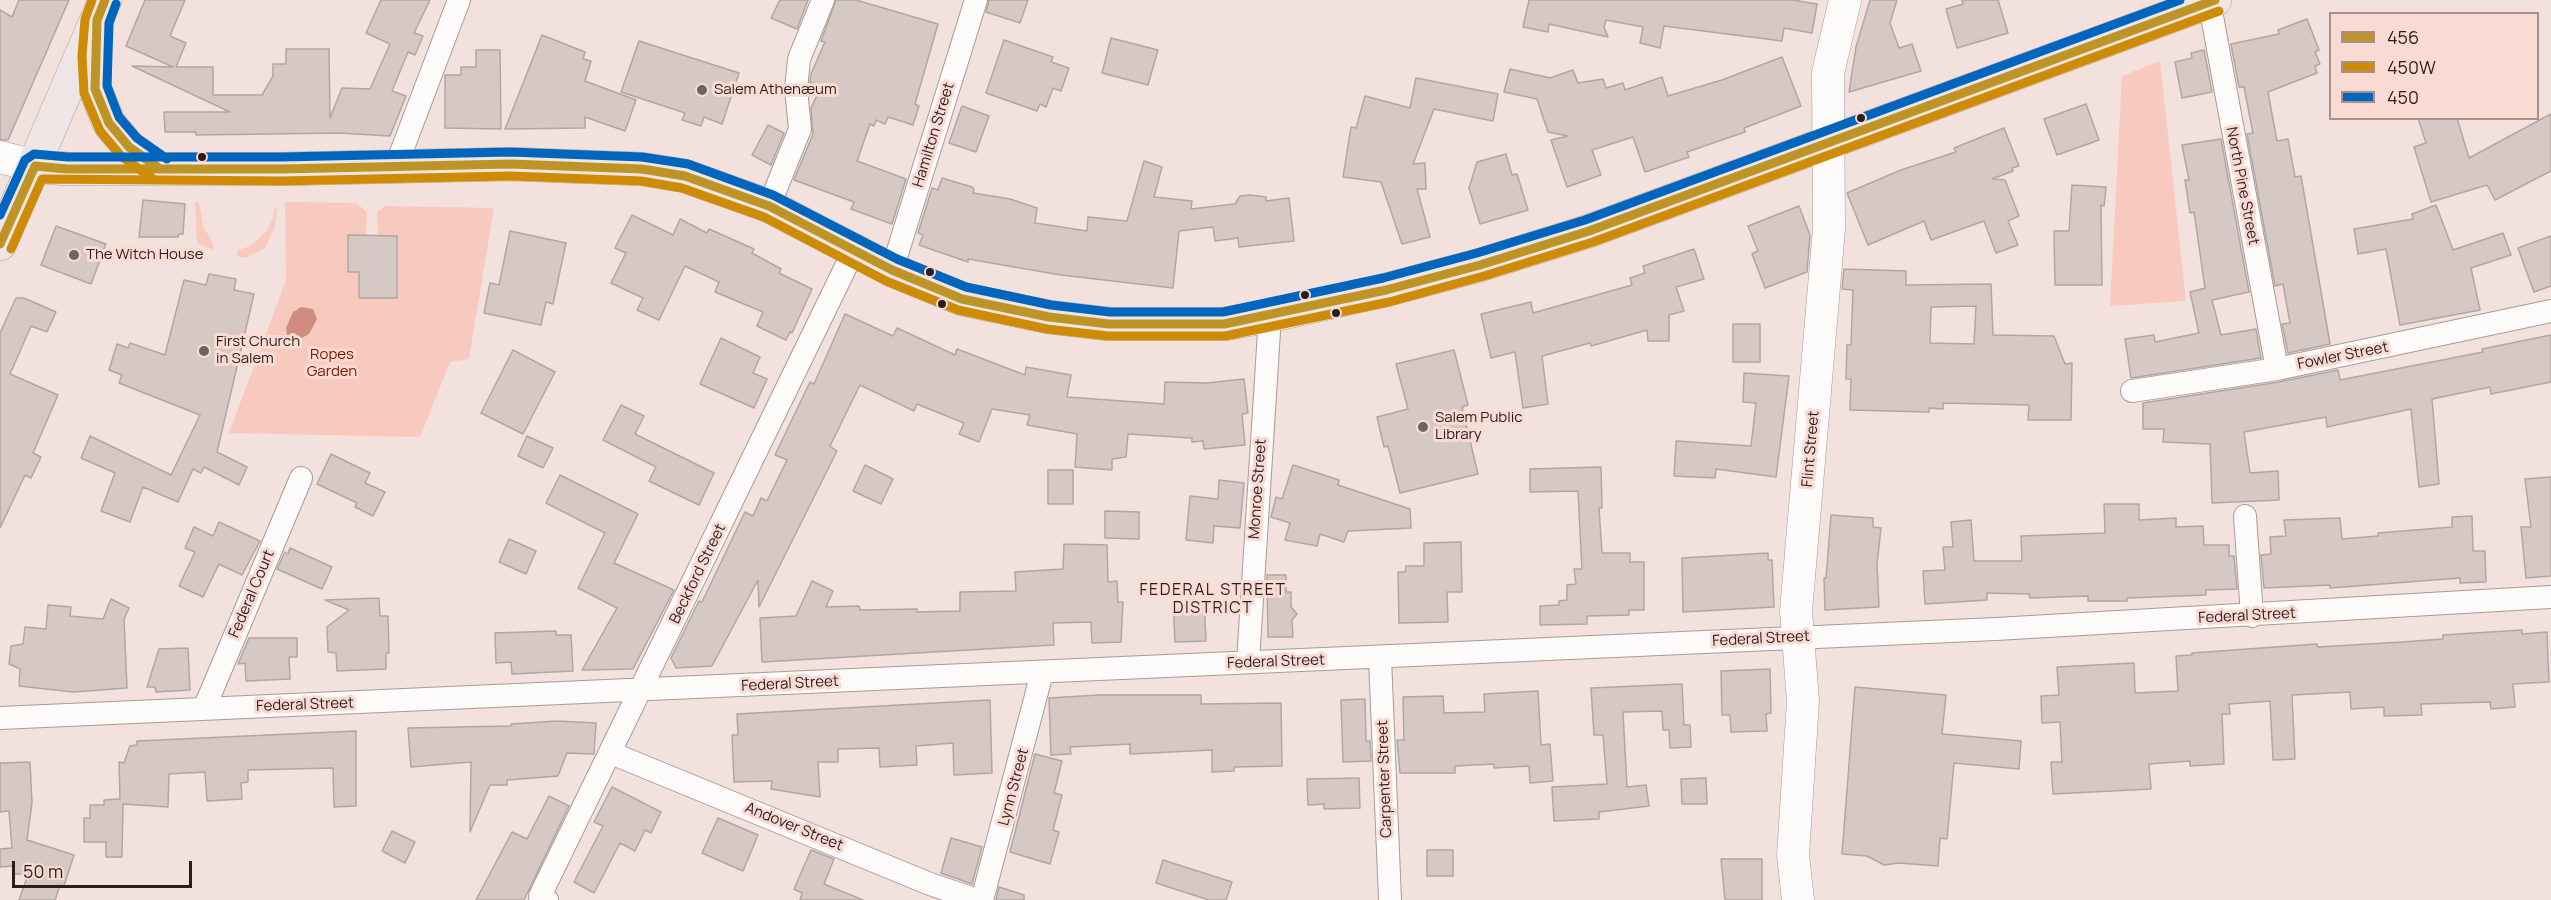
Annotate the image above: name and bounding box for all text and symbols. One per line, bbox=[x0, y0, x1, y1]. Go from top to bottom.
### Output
legend bbox=[2329, 12, 2539, 120]
text: 456 bbox=[2387, 25, 2419, 49]
text: 450W bbox=[2387, 55, 2436, 79]
street label: Hamilton Street bbox=[909, 80, 959, 190]
place label: Salem Athenæum bbox=[714, 81, 837, 99]
marker: Salem Athenæum bbox=[695, 83, 709, 97]
text: 450 bbox=[2387, 85, 2419, 109]
unlabelled marker bbox=[1855, 112, 1867, 124]
street label: North Pine Street bbox=[2222, 126, 2262, 246]
unlabelled marker bbox=[196, 151, 208, 163]
place label: The Witch House bbox=[86, 246, 203, 264]
marker: The Witch House bbox=[67, 248, 81, 262]
unlabelled marker bbox=[924, 266, 936, 278]
unlabelled marker bbox=[1299, 289, 1311, 301]
unlabelled marker bbox=[936, 298, 948, 310]
unlabelled marker bbox=[1330, 307, 1342, 319]
place label: First Church in Salem bbox=[216, 333, 300, 368]
street label: Fowler Street bbox=[2296, 338, 2390, 374]
marker: First Church in Salem bbox=[197, 344, 211, 358]
park label: Ropes Garden bbox=[307, 346, 357, 381]
place label: Salem Public Library bbox=[1435, 409, 1523, 444]
street label: Flint Street bbox=[1799, 410, 1823, 488]
marker: Salem Public Library bbox=[1416, 420, 1430, 434]
street label: Monroe Street bbox=[1246, 438, 1270, 540]
street label: Beckford Street bbox=[666, 521, 730, 627]
street label: Federal Court bbox=[225, 547, 279, 641]
district label: FEDERAL STREET DISTRICT bbox=[1140, 581, 1286, 619]
street label: Federal Street bbox=[2198, 604, 2296, 628]
street label: Federal Street bbox=[1712, 627, 1810, 651]
street label: Federal Street bbox=[1227, 651, 1325, 673]
street label: Federal Street bbox=[741, 672, 839, 696]
street label: Federal Street bbox=[256, 694, 354, 716]
street label: Carpenter Street bbox=[1374, 720, 1396, 838]
street label: Lynn Street bbox=[995, 746, 1033, 828]
street label: Andover Street bbox=[742, 799, 846, 855]
scale bar bbox=[15, 849, 195, 887]
text: 50 m bbox=[23, 859, 63, 883]

